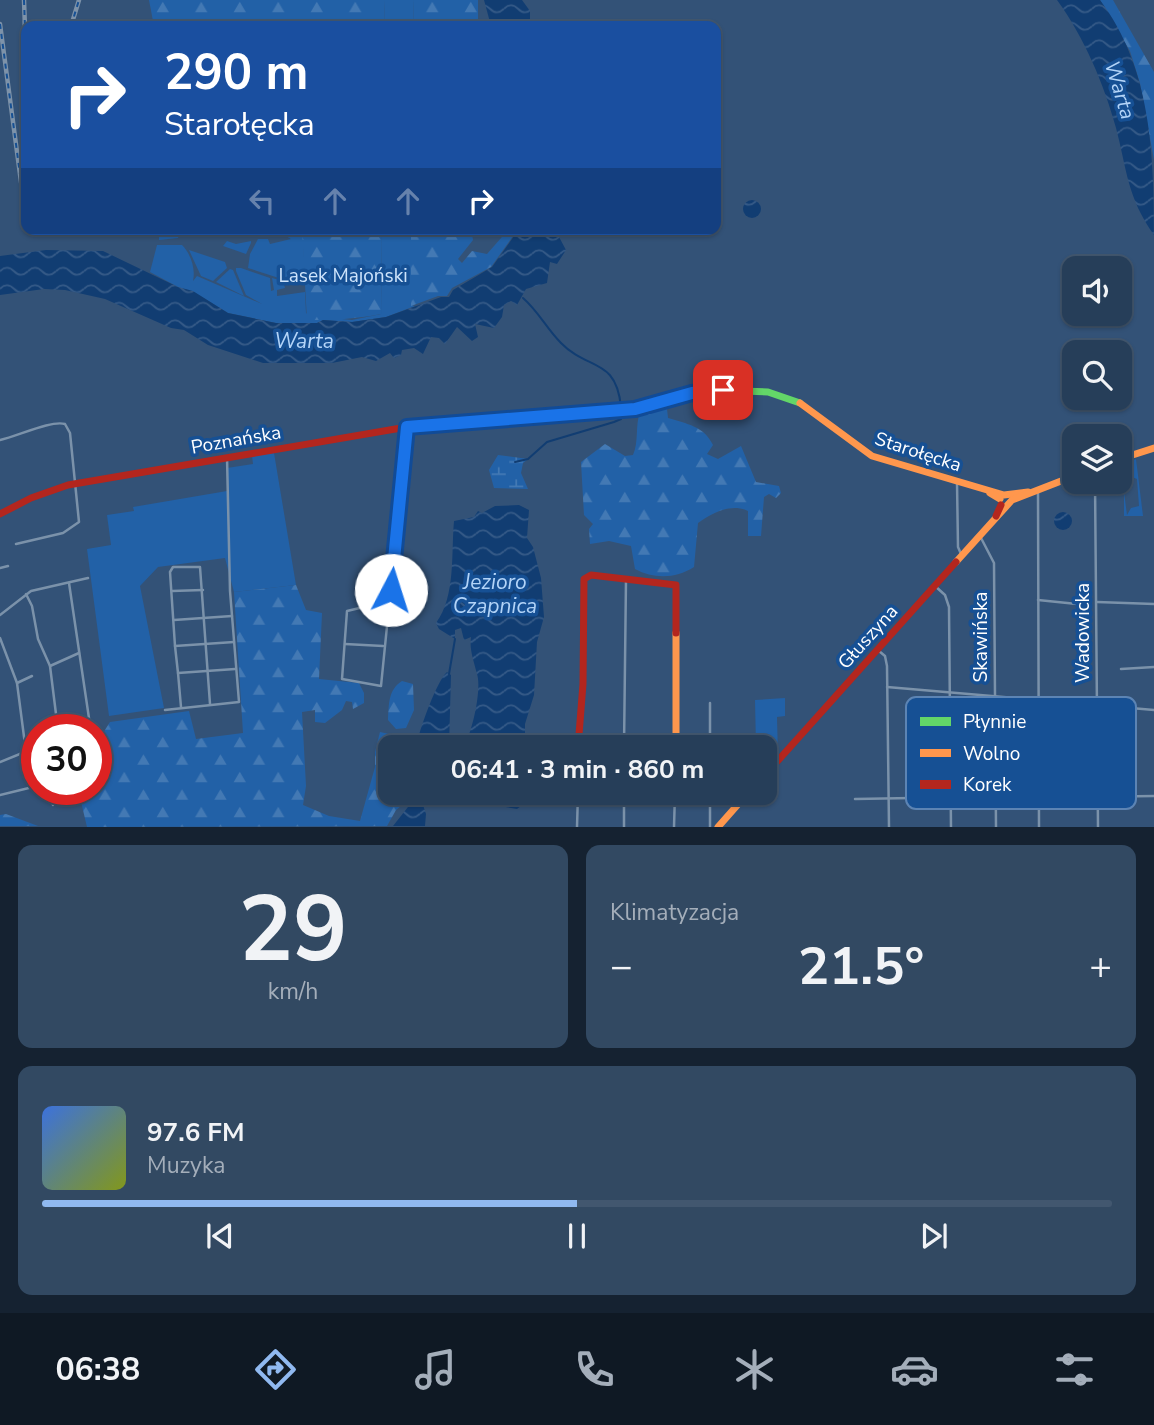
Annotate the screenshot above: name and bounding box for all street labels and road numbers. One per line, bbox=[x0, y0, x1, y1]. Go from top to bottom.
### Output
street label: Poznańska bbox=[189, 419, 283, 461]
street label: Starołęcka bbox=[871, 426, 965, 478]
street label: Wadowicka bbox=[1070, 583, 1096, 683]
street label: Skawińska bbox=[968, 592, 994, 682]
street label: Głuszyna bbox=[832, 599, 904, 675]

